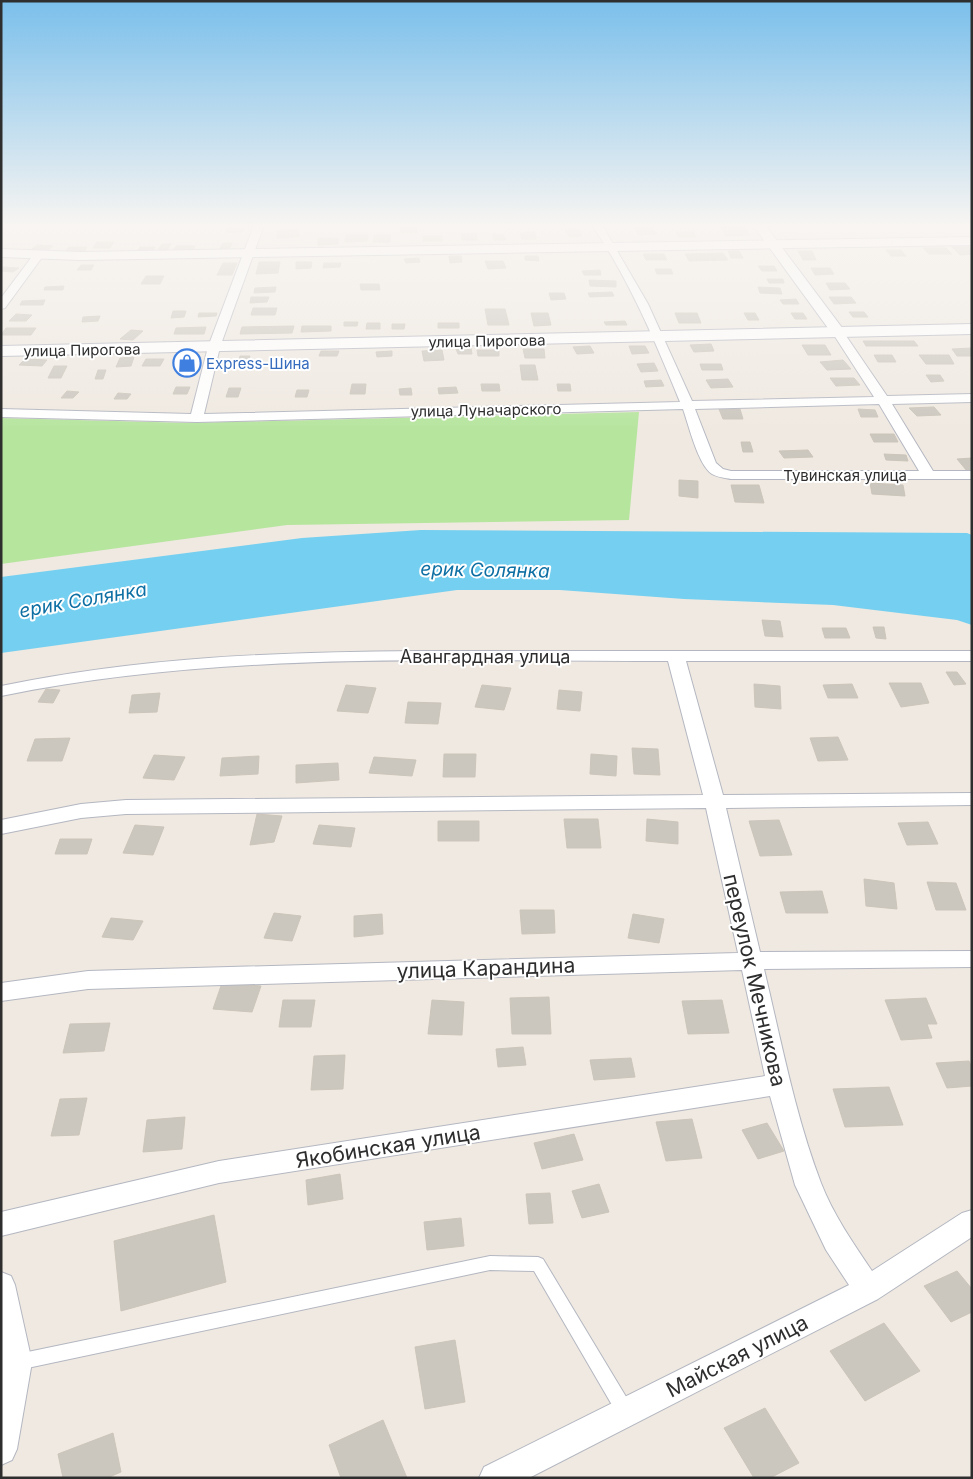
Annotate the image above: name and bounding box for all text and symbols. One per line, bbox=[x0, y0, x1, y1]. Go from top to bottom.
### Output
street label: улица Пирогова bbox=[428, 330, 546, 352]
street label: улица Пирогова bbox=[23, 339, 141, 361]
shop icon: Express-Шина bbox=[172, 348, 202, 378]
place label: Express-Шина bbox=[206, 354, 310, 373]
street label: улица Луначарского bbox=[410, 399, 562, 421]
street label: Тувинская улица bbox=[783, 466, 907, 485]
water label: ерик Солянка bbox=[420, 557, 550, 583]
water label: ерик Солянка bbox=[17, 577, 149, 623]
street label: Авангардная улица bbox=[400, 646, 570, 667]
street label: переулок Мечникова bbox=[718, 871, 792, 1089]
street label: улица Карандина bbox=[396, 952, 576, 984]
street label: Якобинская улица bbox=[294, 1119, 482, 1173]
street label: Майская улица bbox=[662, 1310, 812, 1402]

